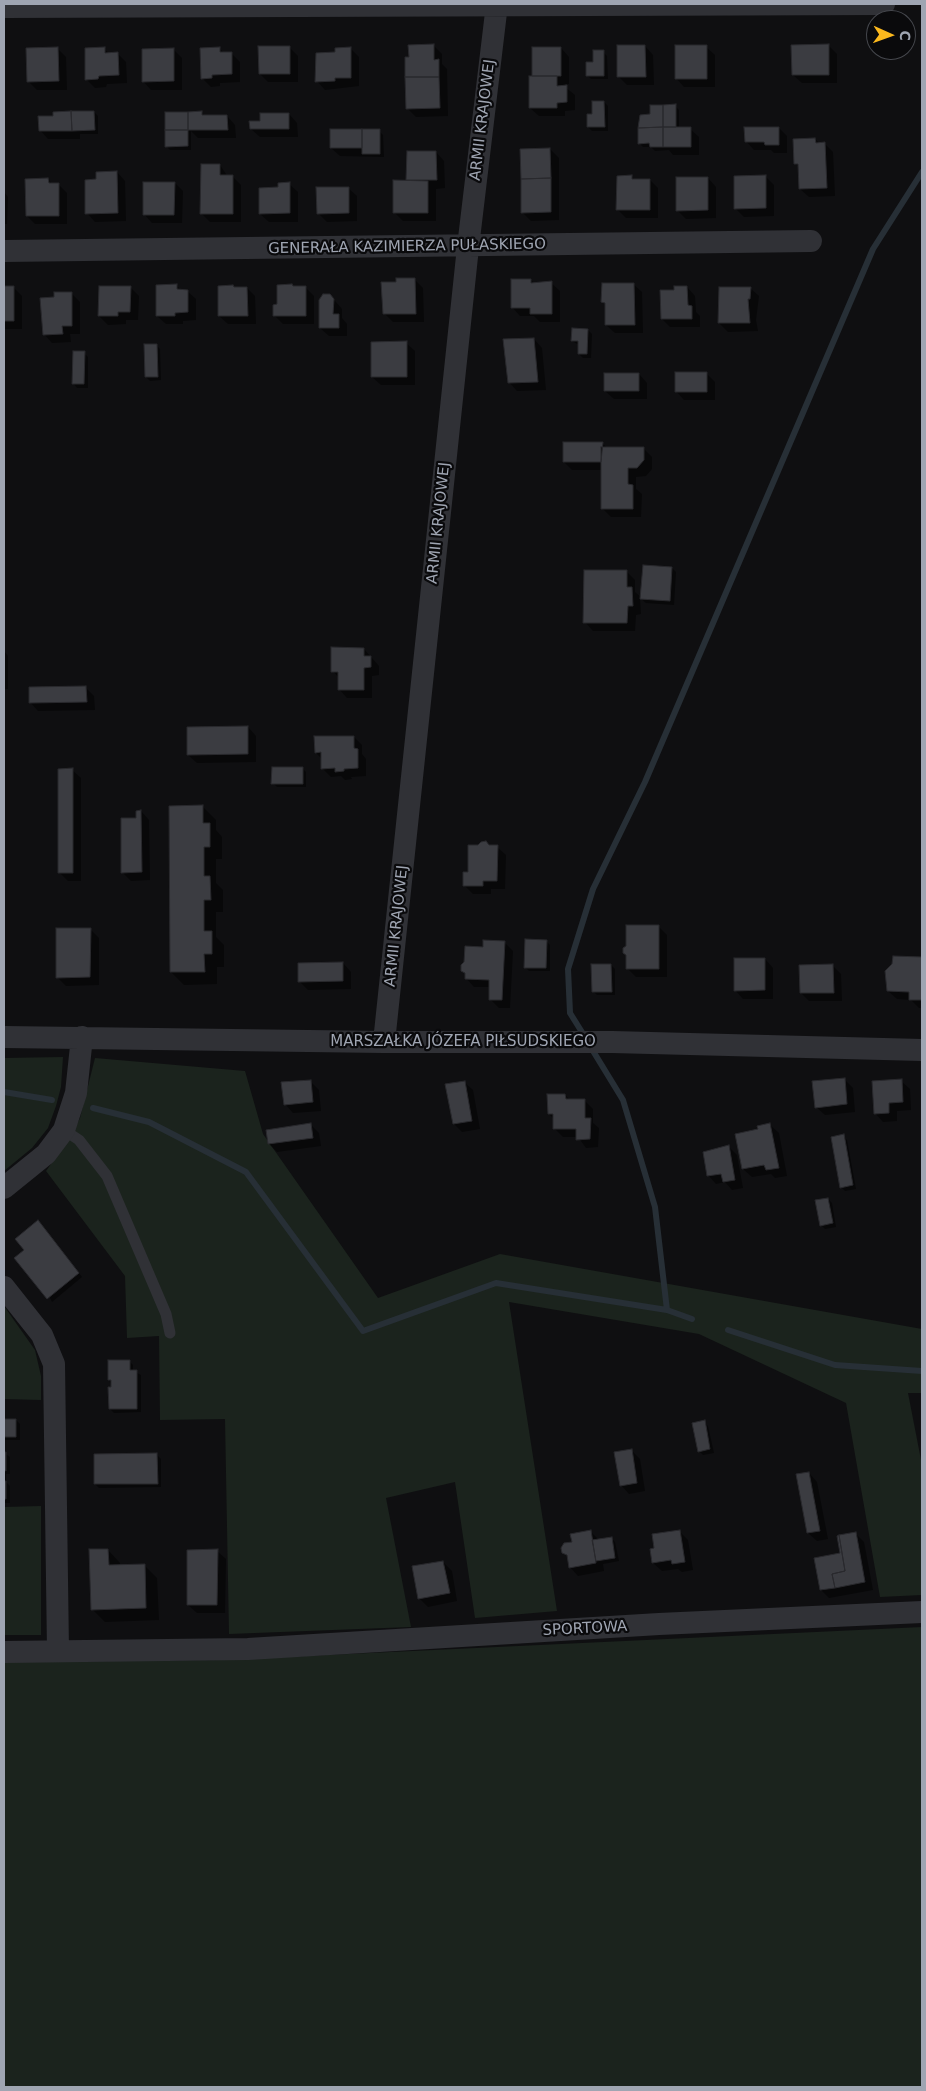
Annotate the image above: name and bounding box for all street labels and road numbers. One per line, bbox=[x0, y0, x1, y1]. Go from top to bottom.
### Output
street label: ARMII KRAJOWEJ bbox=[467, 58, 499, 182]
street label: GENERAŁA KAZIMIERZA PUŁASKIEGO bbox=[268, 236, 546, 258]
street label: ARMII KRAJOWEJ bbox=[424, 461, 454, 585]
street label: ARMII KRAJOWEJ bbox=[382, 864, 412, 988]
street label: MARSZAŁKA JÓZEFA PIŁSUDSKIEGO bbox=[330, 1033, 596, 1051]
street label: SPORTOWA bbox=[542, 1618, 628, 1640]

